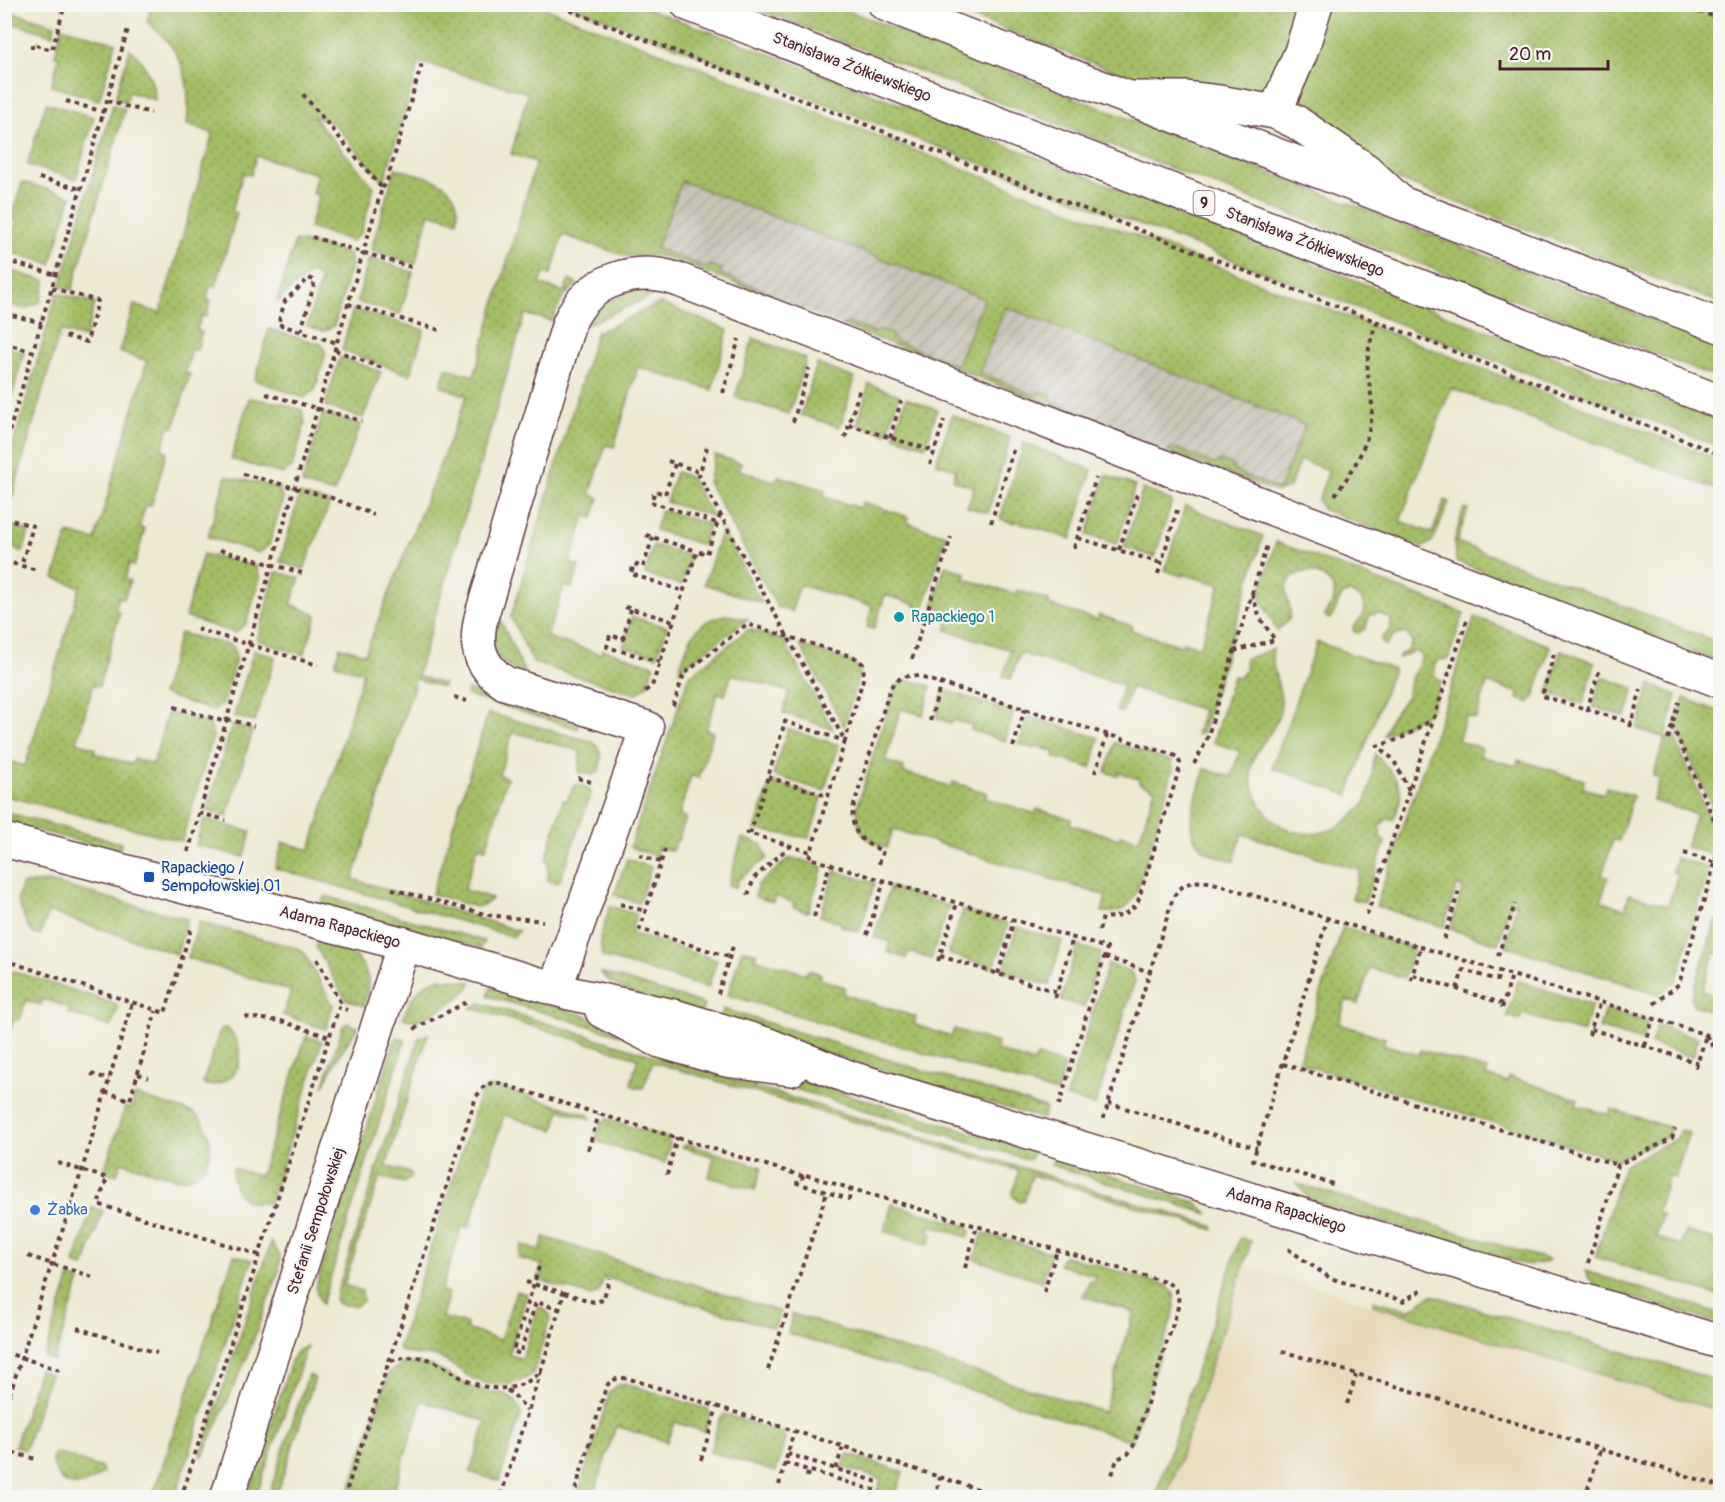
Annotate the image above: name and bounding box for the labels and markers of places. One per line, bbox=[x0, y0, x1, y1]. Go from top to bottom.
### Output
place label: Rapackiego 1 bbox=[911, 607, 995, 627]
marker: Rapackiego 1 bbox=[892, 610, 906, 624]
place label: Rapackiego / Sempołowskiej 01 bbox=[161, 858, 281, 896]
marker: Rapackiego / Sempołowskiej 01 bbox=[142, 870, 156, 884]
place label: Żabka bbox=[47, 1200, 88, 1220]
marker: Żabka bbox=[28, 1203, 42, 1217]

